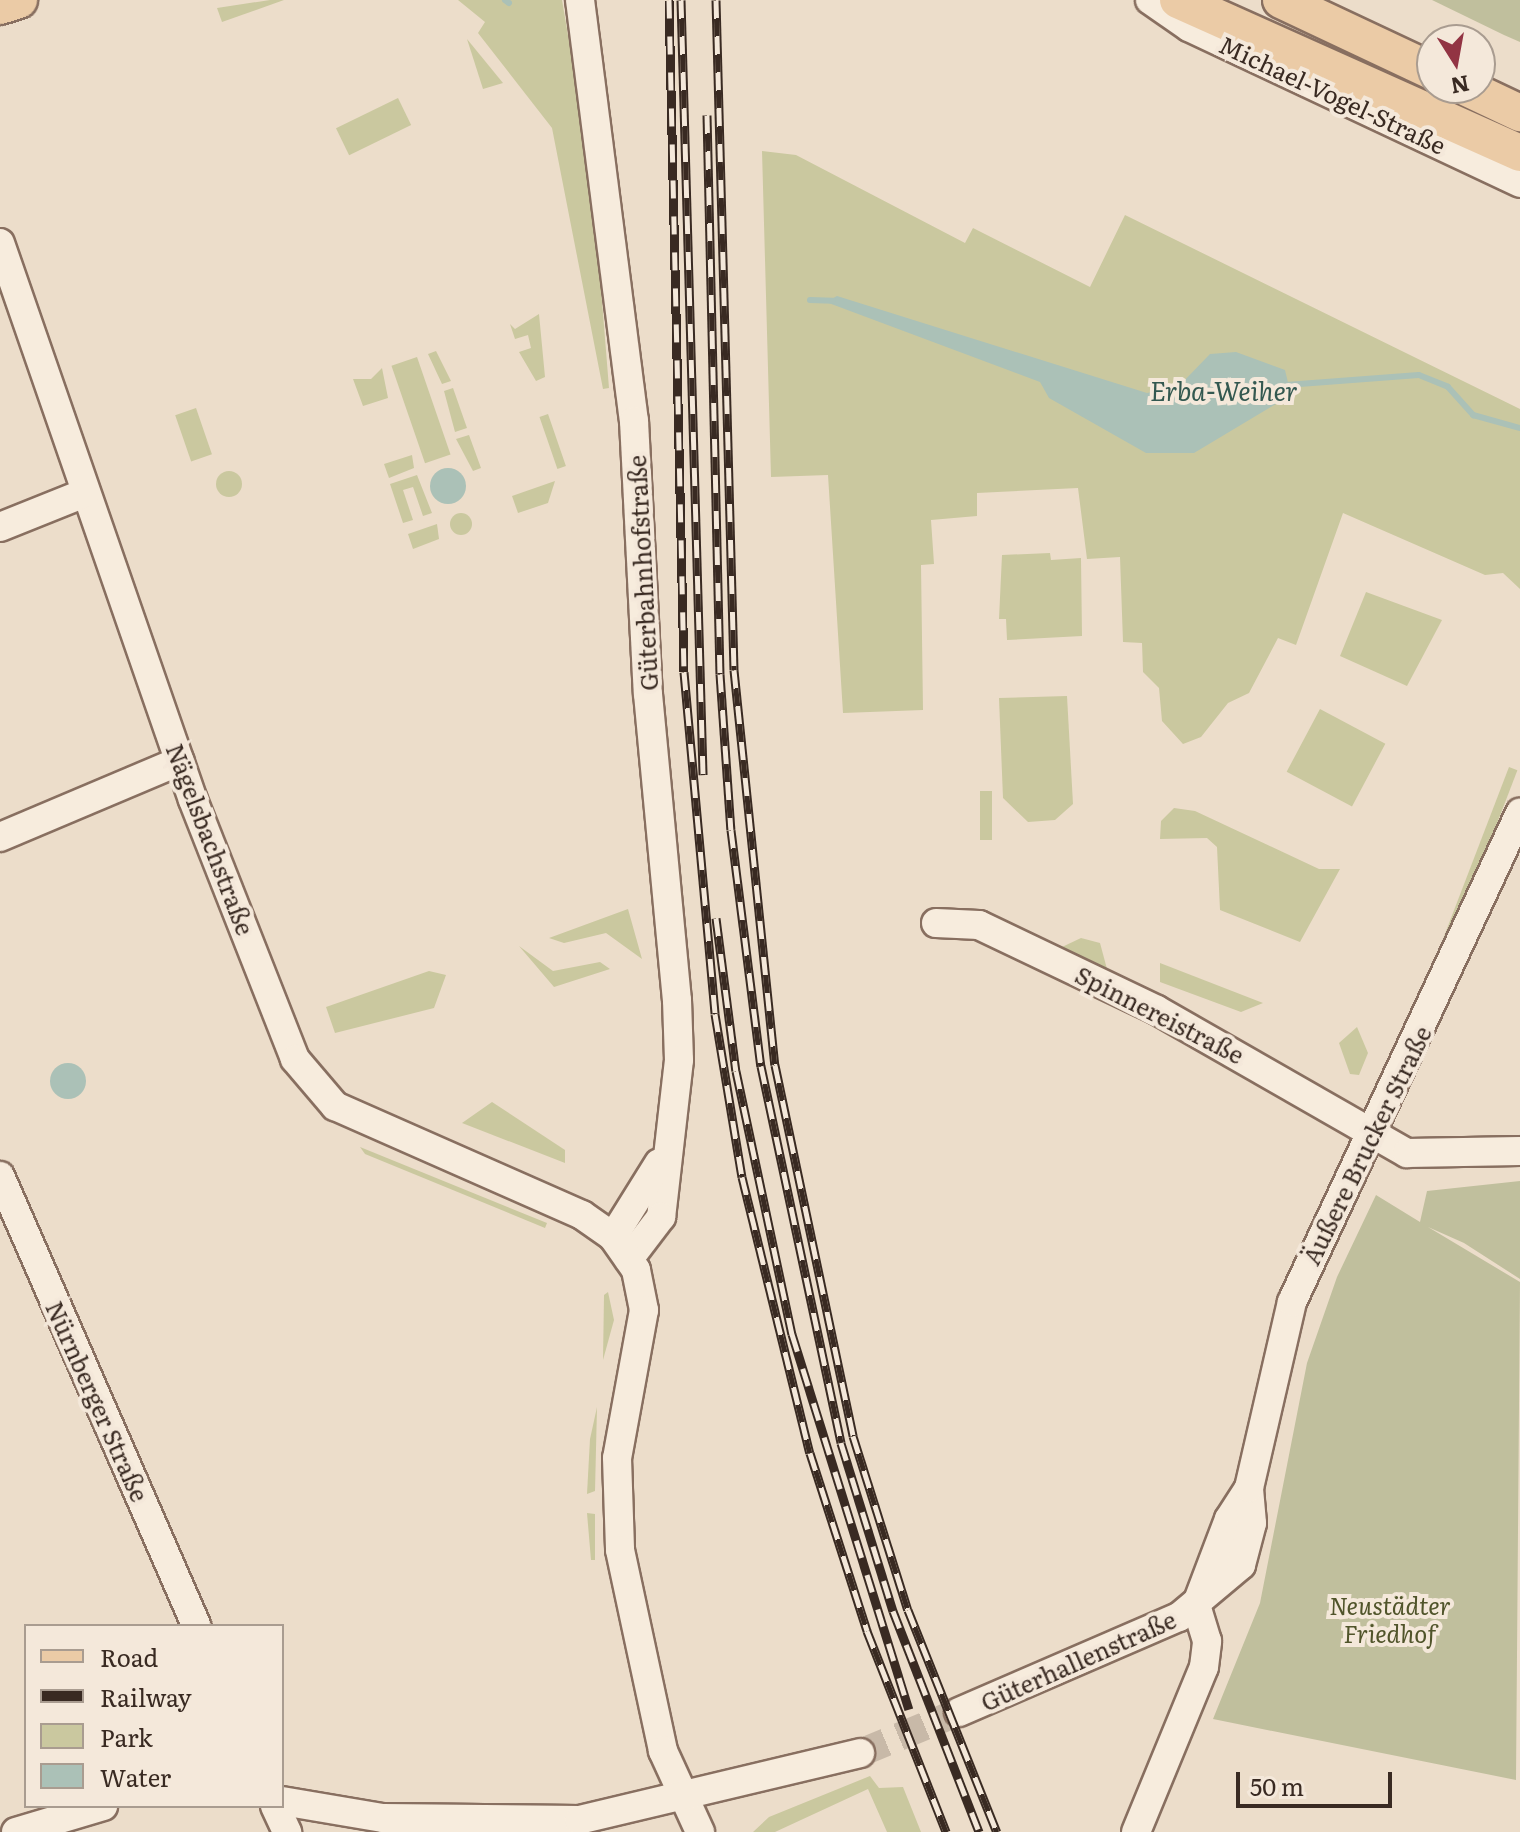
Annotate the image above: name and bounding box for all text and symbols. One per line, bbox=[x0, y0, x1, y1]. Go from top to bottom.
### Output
north arrow bbox=[1416, 24, 1496, 104]
street label: Michael-Vogel-Straße bbox=[1215, 29, 1451, 159]
text: N bbox=[1448, 68, 1473, 104]
water label: Erba-Weiher bbox=[1150, 374, 1298, 406]
street label: Güterbahnhofstraße bbox=[621, 454, 663, 692]
street label: Nägelsbachstraße bbox=[161, 739, 261, 939]
street label: Spinnereistraße bbox=[1071, 959, 1249, 1069]
street label: Äußere Brucker Straße bbox=[1296, 1021, 1436, 1269]
street label: Nürnberger Straße bbox=[41, 1296, 155, 1506]
park label: Neustädter Friedhof bbox=[1329, 1591, 1451, 1647]
street label: Güterhallenstraße bbox=[976, 1604, 1180, 1716]
legend bbox=[24, 1624, 284, 1808]
text: Road bbox=[100, 1639, 158, 1674]
text: Railway bbox=[100, 1679, 192, 1714]
text: Park bbox=[100, 1719, 153, 1754]
scale bar bbox=[1240, 1756, 1396, 1806]
text: Water bbox=[100, 1759, 171, 1794]
text: 50 m bbox=[1250, 1768, 1304, 1803]

